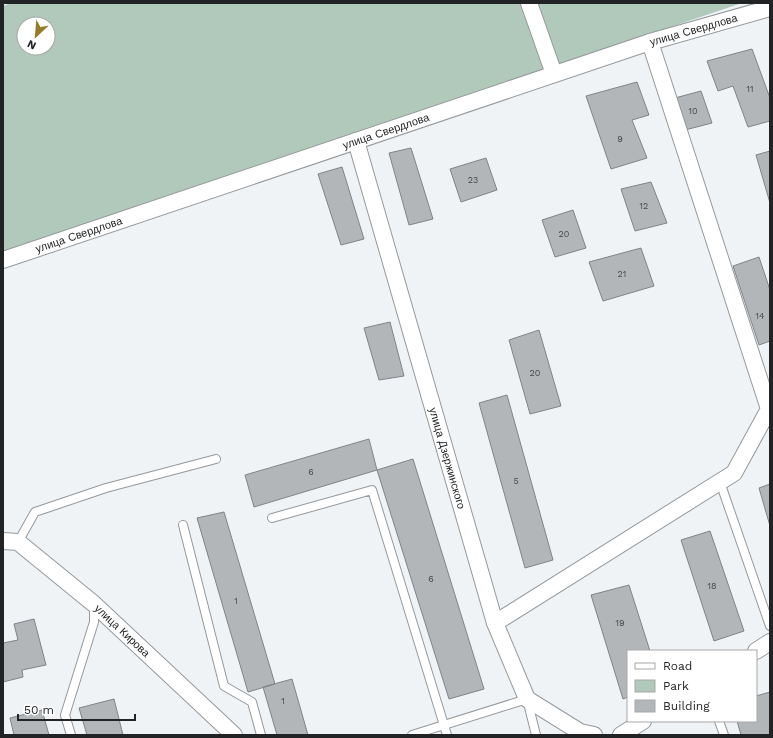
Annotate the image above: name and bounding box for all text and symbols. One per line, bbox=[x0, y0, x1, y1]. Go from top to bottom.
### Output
street label: улица Свердлова bbox=[648, 11, 740, 49]
north arrow bbox=[16, 16, 56, 56]
text: N bbox=[25, 37, 38, 52]
house number: 11 bbox=[746, 84, 754, 94]
house number: 10 bbox=[688, 106, 698, 116]
street label: улица Свердлова bbox=[341, 111, 432, 152]
house number: 9 bbox=[617, 134, 623, 144]
house number: 23 bbox=[468, 175, 478, 185]
house number: 12 bbox=[640, 201, 648, 211]
street label: улица Свердлова bbox=[34, 214, 125, 256]
house number: 20 bbox=[559, 229, 570, 239]
house number: 21 bbox=[618, 269, 626, 279]
house number: 14 bbox=[755, 311, 765, 321]
house number: 20 bbox=[530, 368, 541, 378]
street label: улица Дзержинского bbox=[426, 406, 468, 511]
house number: 6 bbox=[308, 467, 314, 477]
house number: 5 bbox=[513, 476, 519, 486]
house number: 6 bbox=[428, 574, 434, 584]
house number: 18 bbox=[707, 581, 717, 591]
house number: 1 bbox=[234, 596, 238, 606]
street label: улица Кирова bbox=[92, 602, 153, 660]
house number: 19 bbox=[615, 618, 625, 628]
legend bbox=[627, 650, 757, 722]
text: Road bbox=[663, 659, 692, 673]
text: Park bbox=[663, 679, 689, 693]
scale bar bbox=[18, 696, 135, 722]
house number: 1 bbox=[281, 696, 285, 706]
text: Building bbox=[663, 699, 710, 713]
text: 50 m bbox=[24, 703, 54, 717]

